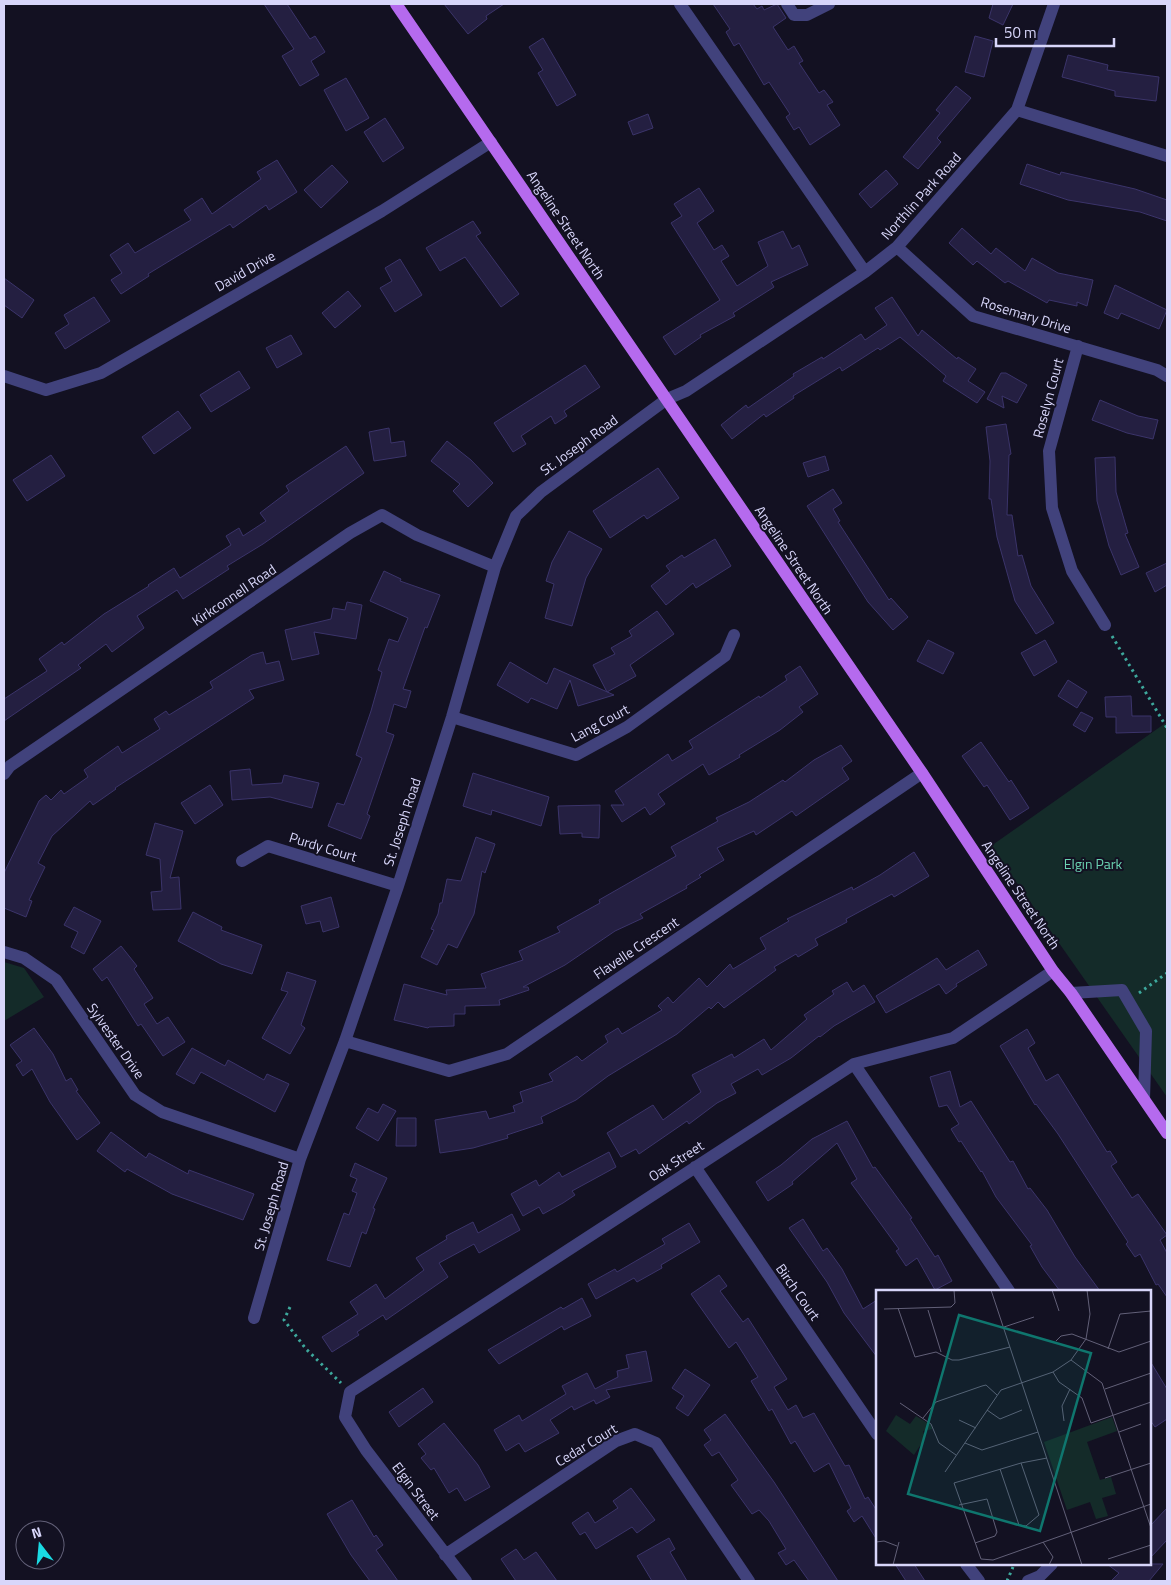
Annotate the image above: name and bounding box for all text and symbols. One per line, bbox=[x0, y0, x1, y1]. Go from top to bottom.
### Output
scale bar bbox=[996, 15, 1114, 47]
text: 50 m bbox=[1004, 21, 1037, 44]
street label: Northlin Park Road bbox=[876, 147, 966, 244]
street label: Angeline Street North bbox=[522, 166, 611, 283]
street label: David Drive bbox=[211, 245, 279, 296]
street label: Rosemary Drive bbox=[978, 291, 1074, 338]
street label: Roselyn Court bbox=[1027, 355, 1068, 440]
street label: St. Joseph Road bbox=[535, 409, 622, 480]
street label: Angeline Street North bbox=[750, 501, 839, 618]
street label: Kirkconnell Road bbox=[187, 559, 280, 631]
street label: Lang Court bbox=[567, 698, 633, 747]
street label: St. Joseph Road bbox=[377, 775, 426, 869]
street label: Purdy Court bbox=[287, 826, 360, 867]
street label: Angeline Street North bbox=[977, 836, 1066, 953]
park label: Elgin Park bbox=[1064, 853, 1123, 874]
street label: Flavelle Crescent bbox=[589, 911, 683, 984]
street label: Sylvester Drive bbox=[83, 999, 150, 1083]
street label: Oak Street bbox=[644, 1135, 708, 1186]
street label: St. Joseph Road bbox=[248, 1159, 293, 1253]
street label: Birch Court bbox=[771, 1259, 826, 1324]
inset map bbox=[876, 1290, 1151, 1565]
street label: Cedar Court bbox=[551, 1418, 621, 1471]
street label: Elgin Street bbox=[388, 1457, 445, 1524]
north arrow bbox=[15, 1520, 65, 1570]
text: N bbox=[29, 1521, 44, 1543]

